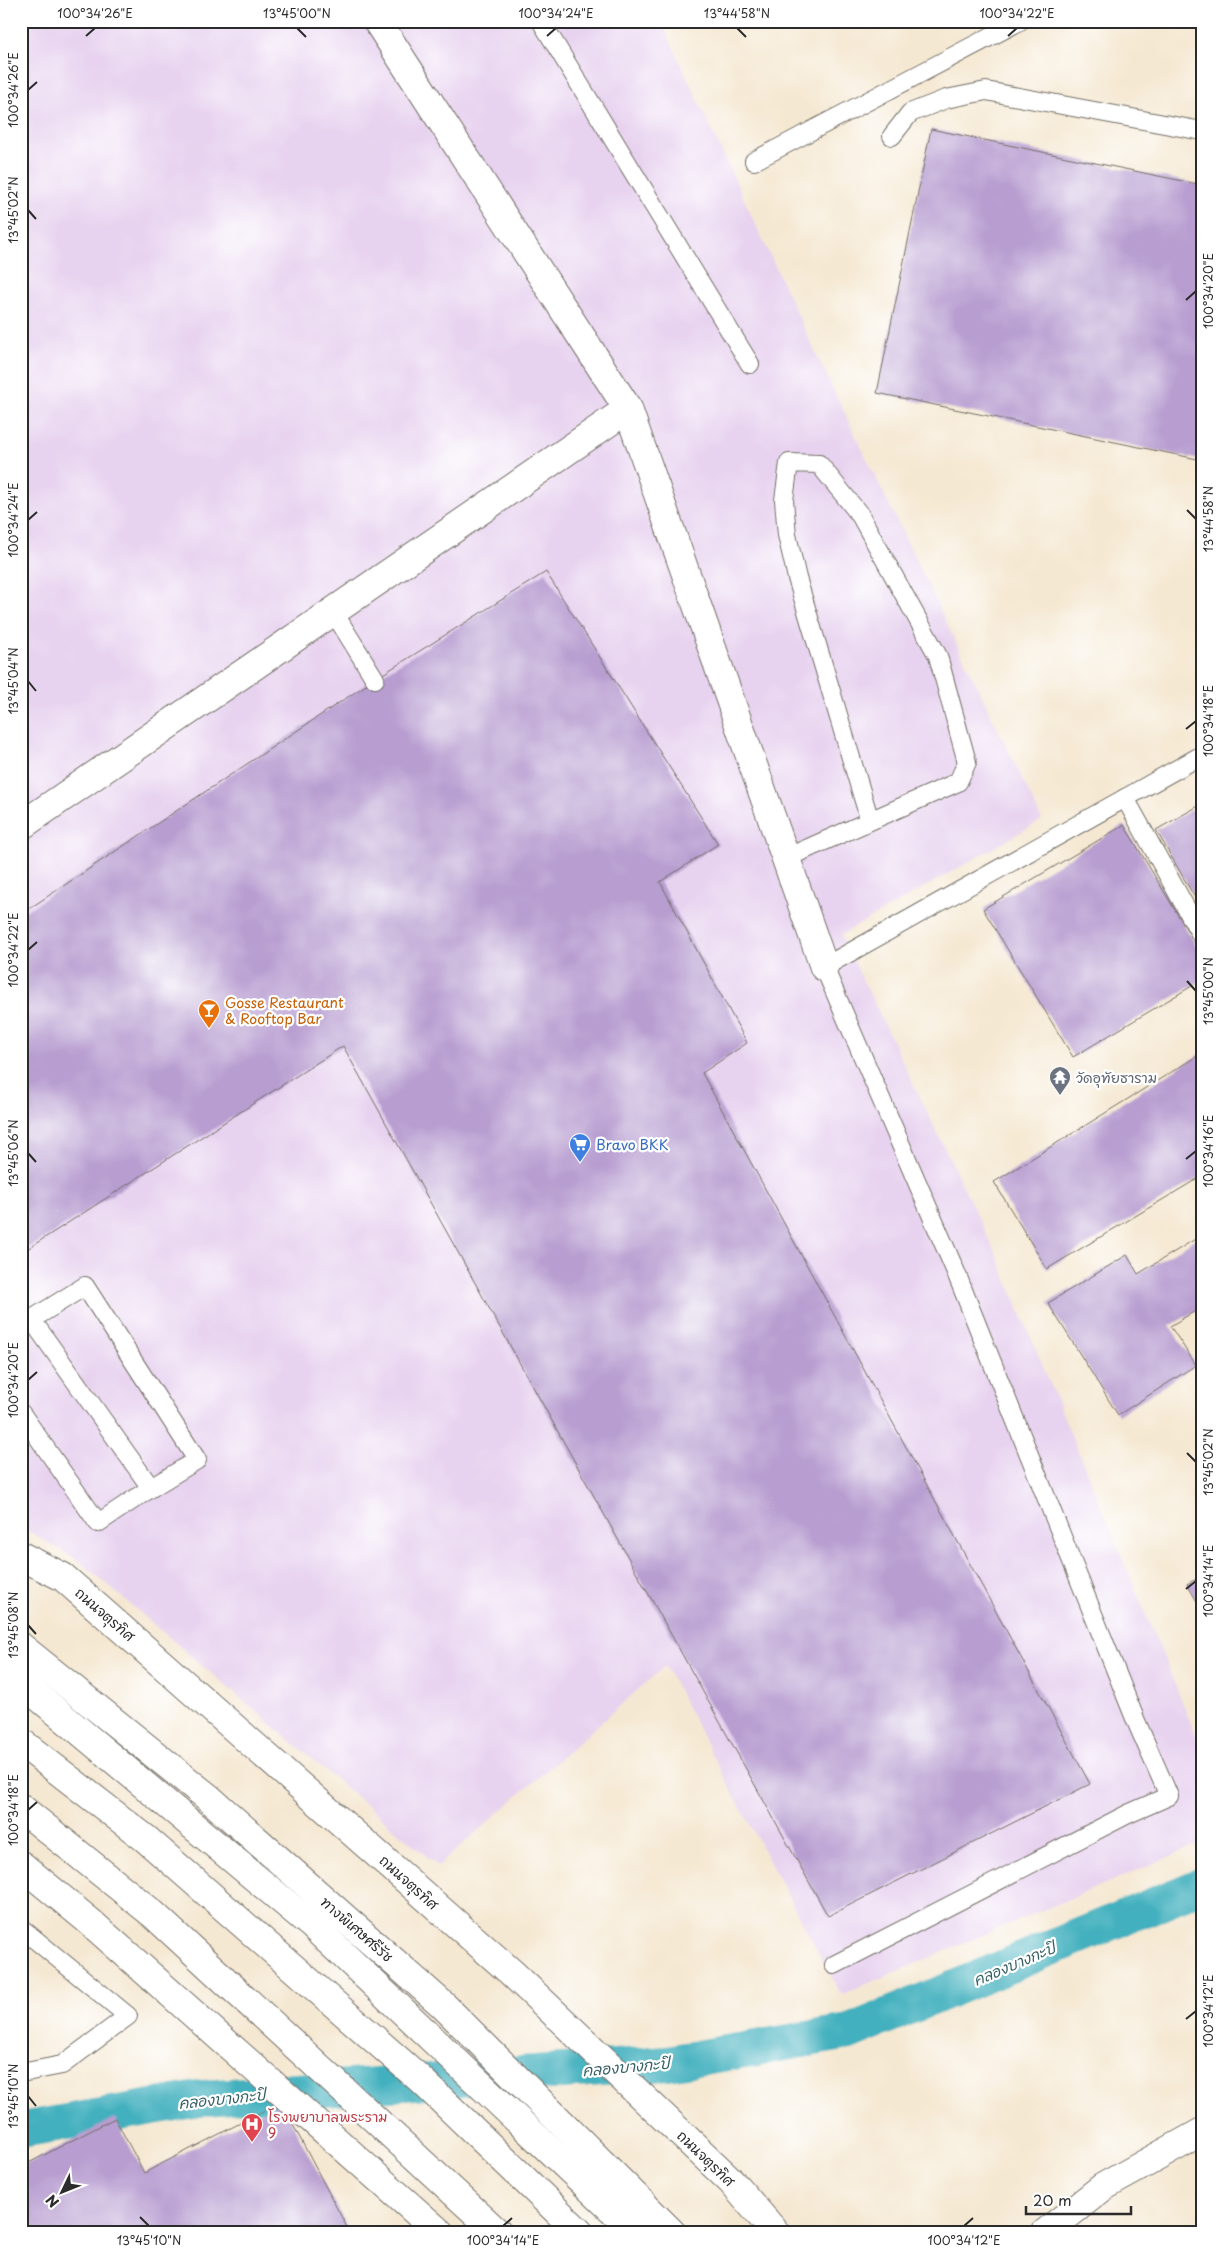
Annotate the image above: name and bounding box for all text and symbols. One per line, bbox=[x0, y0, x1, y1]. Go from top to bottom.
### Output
text: 100°34'26"E bbox=[57, 4, 133, 22]
text: 13°45'00"N bbox=[263, 4, 331, 22]
text: 100°34'24"E bbox=[518, 4, 594, 22]
text: 13°44'58"N bbox=[704, 4, 770, 22]
text: 100°34'22"E bbox=[979, 4, 1055, 22]
text: 100°34'26"E bbox=[4, 52, 22, 128]
text: 13°45'02"N bbox=[4, 176, 22, 244]
text: 100°34'20"E bbox=[1199, 253, 1217, 329]
text: 100°34'24"E bbox=[4, 482, 22, 558]
text: 13°44'58"N bbox=[1199, 486, 1217, 552]
text: 13°45'04"N bbox=[4, 647, 22, 715]
text: 100°34'18"E bbox=[1199, 685, 1217, 757]
text: 100°34'22"E bbox=[4, 912, 22, 988]
text: 13°45'00"N bbox=[1199, 957, 1217, 1025]
place label: Gosse Restaurant & Rooftop Bar bbox=[225, 992, 344, 1029]
bar icon: Gosse Restaurant & Rooftop Bar bbox=[197, 998, 221, 1029]
temple icon: วัดอุทัยธาราม bbox=[1048, 1065, 1072, 1096]
place label: วัดอุทัยธาราม bbox=[1076, 1067, 1157, 1088]
text: 100°34'16"E bbox=[1199, 1115, 1217, 1187]
text: 13°45'06"N bbox=[4, 1119, 22, 1187]
supermarket icon: Bravo BKK bbox=[568, 1132, 592, 1163]
place label: Bravo BKK bbox=[596, 1134, 669, 1155]
text: 100°34'20"E bbox=[4, 1342, 22, 1418]
text: 13°45'02"N bbox=[1199, 1428, 1217, 1496]
text: 100°34'14"E bbox=[1199, 1545, 1217, 1617]
street label: ถนนจตุรทิศ bbox=[71, 1582, 140, 1647]
text: 13°45'08"N bbox=[4, 1592, 22, 1658]
text: 100°34'18"E bbox=[4, 1774, 22, 1846]
street label: ถนนจตุรทิศ bbox=[375, 1850, 444, 1915]
street label: ทางพิเศษศรีรัช bbox=[316, 1892, 398, 1966]
water label: คลองบางกะปิ bbox=[969, 1934, 1061, 1991]
text: 100°34'12"E bbox=[1199, 1975, 1217, 2047]
water label: คลองบางกะปิ bbox=[581, 2051, 673, 2081]
text: 13°45'10"N bbox=[4, 2064, 22, 2128]
water label: คลองบางกะปิ bbox=[177, 2082, 269, 2114]
place label: โรงพยาบาลพระราม 9 bbox=[268, 2106, 387, 2143]
hospital icon: โรงพยาบาลพระราม 9 bbox=[240, 2112, 264, 2143]
street label: ถนนจตุรทิศ bbox=[673, 2125, 741, 2192]
north arrow bbox=[38, 2166, 88, 2216]
scale bar bbox=[1026, 2184, 1130, 2216]
text: 20 m bbox=[1033, 2188, 1072, 2211]
text: N bbox=[41, 2190, 64, 2212]
text: 13°45'10"N bbox=[117, 2231, 181, 2249]
text: 100°34'14"E bbox=[467, 2231, 539, 2249]
text: 100°34'12"E bbox=[928, 2231, 1000, 2249]

